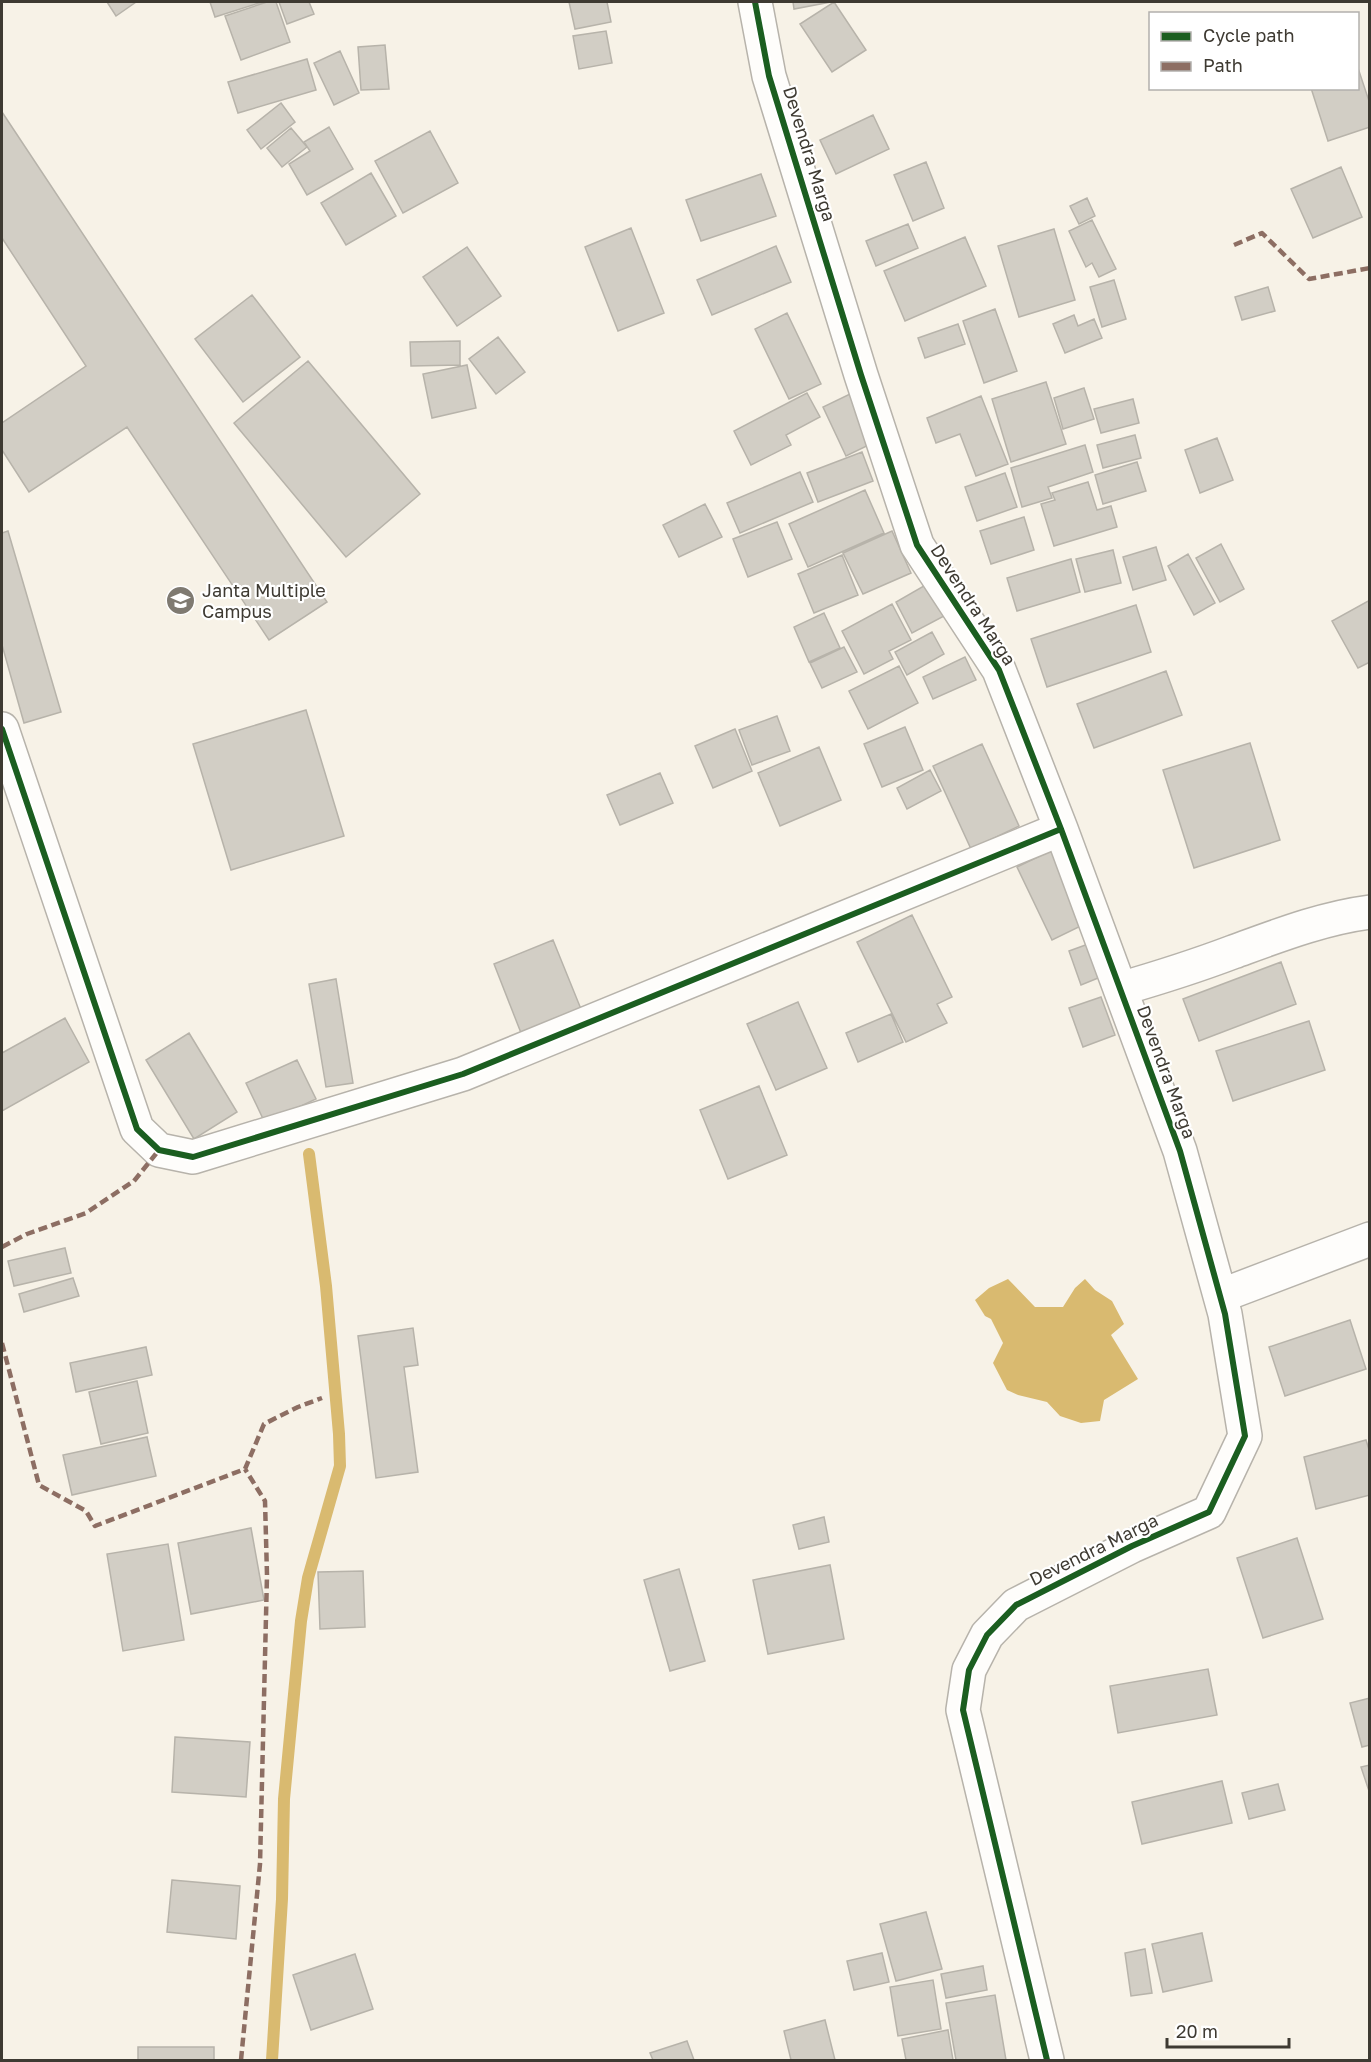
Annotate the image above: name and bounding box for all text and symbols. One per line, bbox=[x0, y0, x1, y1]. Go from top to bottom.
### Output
legend bbox=[1149, 12, 1359, 90]
text: Cycle path bbox=[1203, 24, 1295, 46]
text: Path bbox=[1203, 54, 1243, 76]
street label: Devendra Marga bbox=[779, 83, 841, 224]
street label: Devendra Marga bbox=[926, 540, 1021, 669]
place label: Janta Multiple Campus bbox=[202, 579, 326, 622]
school or university icon: Janta Multiple Campus bbox=[165, 585, 197, 617]
street label: Devendra Marga bbox=[1133, 1002, 1201, 1141]
street label: Devendra Marga bbox=[1026, 1508, 1161, 1590]
scale bar bbox=[1167, 2011, 1288, 2049]
text: 20 m bbox=[1176, 2020, 1218, 2042]

